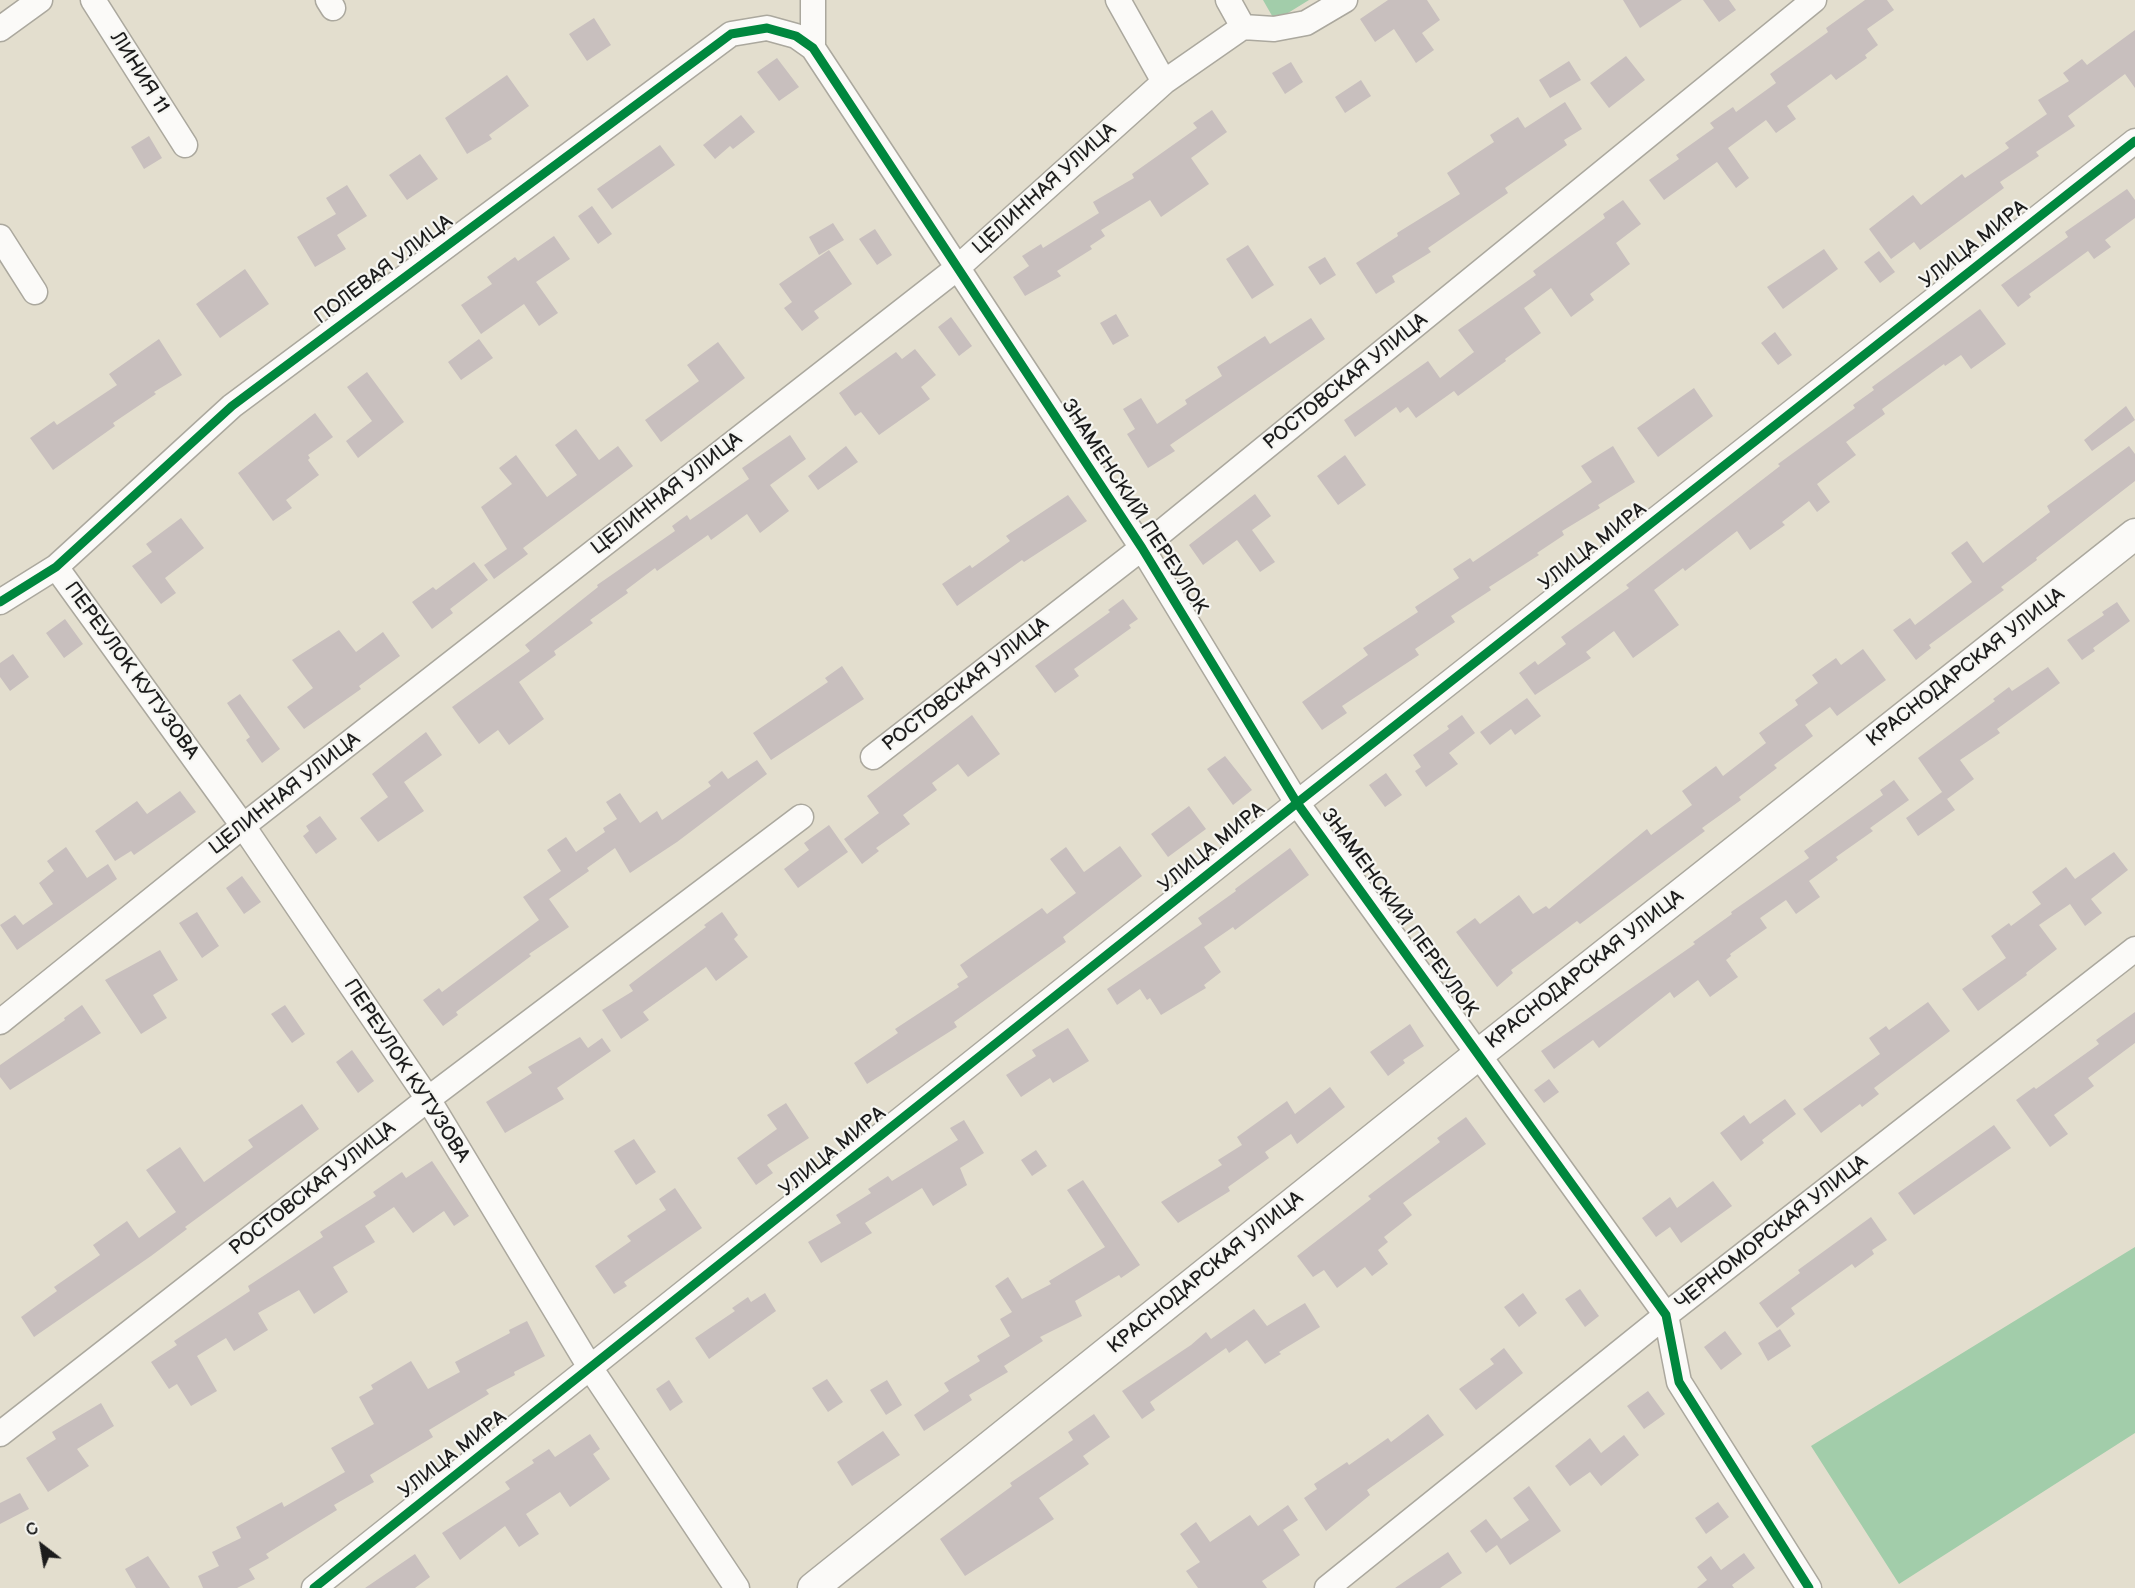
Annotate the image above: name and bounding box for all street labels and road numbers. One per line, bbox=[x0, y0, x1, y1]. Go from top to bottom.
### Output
street label: ЛИНИЯ 11 bbox=[104, 28, 174, 118]
street label: ЦЕЛИННАЯ УЛИЦА bbox=[968, 118, 1122, 260]
street label: УЛИЦА МИРА bbox=[1916, 196, 2032, 294]
street label: ПОЛЕВАЯ УЛИЦА bbox=[310, 210, 458, 330]
street label: РОСТОВСКАЯ УЛИЦА bbox=[1259, 308, 1433, 456]
street label: ЗНАМЕНСКИЙ ПЕРЕУЛОК bbox=[1056, 395, 1212, 619]
street label: ЦЕЛИННАЯ УЛИЦА bbox=[587, 428, 747, 560]
street label: УЛИЦА МИРА bbox=[1535, 498, 1651, 596]
street label: ПЕРЕУЛОК КУТУЗОВА bbox=[59, 578, 203, 764]
street label: КРАСНОДАРСКАЯ УЛИЦА bbox=[1862, 583, 2070, 753]
street label: РОСТОВСКАЯ УЛИЦА bbox=[878, 613, 1054, 757]
street label: ЦЕЛИННАЯ УЛИЦА bbox=[205, 728, 365, 860]
street label: УЛИЦА МИРА bbox=[1154, 798, 1270, 898]
street label: ЗНАМЕНСКИЙ ПЕРЕУЛОК bbox=[1315, 804, 1483, 1022]
street label: КРАСНОДАРСКАЯ УЛИЦА bbox=[1481, 885, 1689, 1055]
street label: ПЕРЕУЛОК КУТУЗОВА bbox=[338, 975, 474, 1167]
street label: УЛИЦА МИРА bbox=[775, 1102, 891, 1202]
street label: РОСТОВСКАЯ УЛИЦА bbox=[225, 1117, 401, 1261]
street label: ЧЕРНОМОРСКАЯ УЛИЦА bbox=[1671, 1150, 1873, 1316]
street label: КРАСНОДАРСКАЯ УЛИЦА bbox=[1103, 1187, 1309, 1359]
street label: УЛИЦА МИРА bbox=[395, 1406, 511, 1504]

